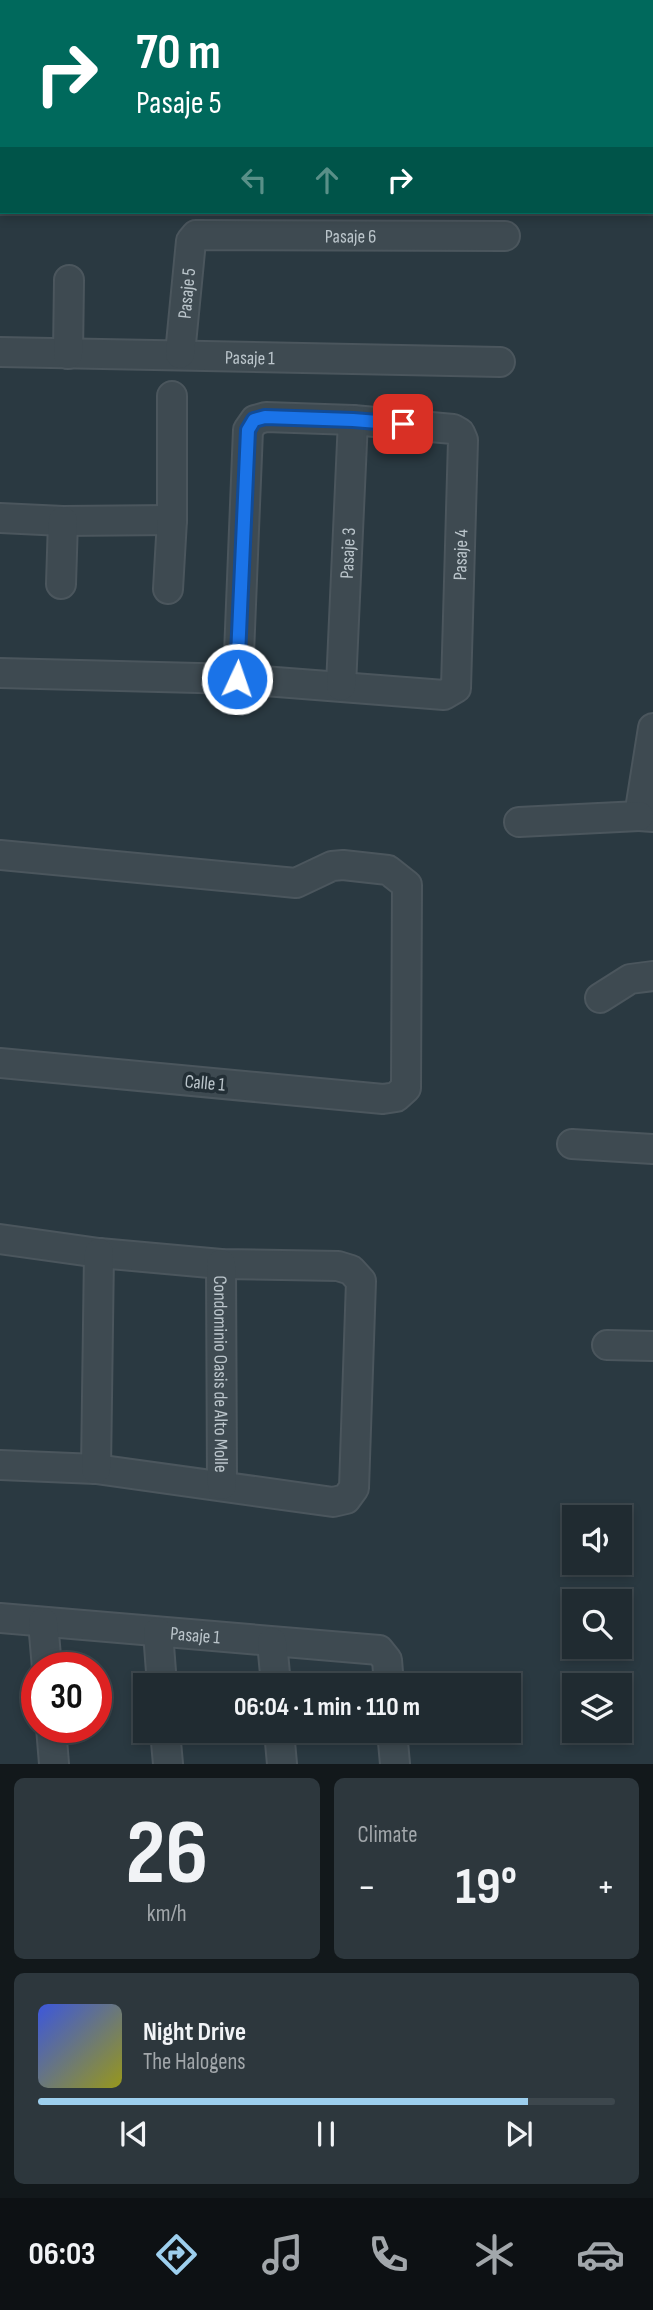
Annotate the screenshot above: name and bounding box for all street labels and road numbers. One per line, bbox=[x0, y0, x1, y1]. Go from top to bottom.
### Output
street label: Pasaje 6 bbox=[325, 225, 376, 249]
street label: Pasaje 5 bbox=[173, 267, 201, 320]
street label: Pasaje 1 bbox=[225, 347, 275, 371]
street label: Pasaje 3 bbox=[336, 527, 361, 579]
street label: Pasaje 4 bbox=[449, 529, 473, 581]
street label: Calle 1 bbox=[184, 1070, 226, 1097]
street label: Condominio Oasis de Alto Molle bbox=[208, 1275, 232, 1473]
street label: Pasaje 1 bbox=[169, 1622, 221, 1650]

